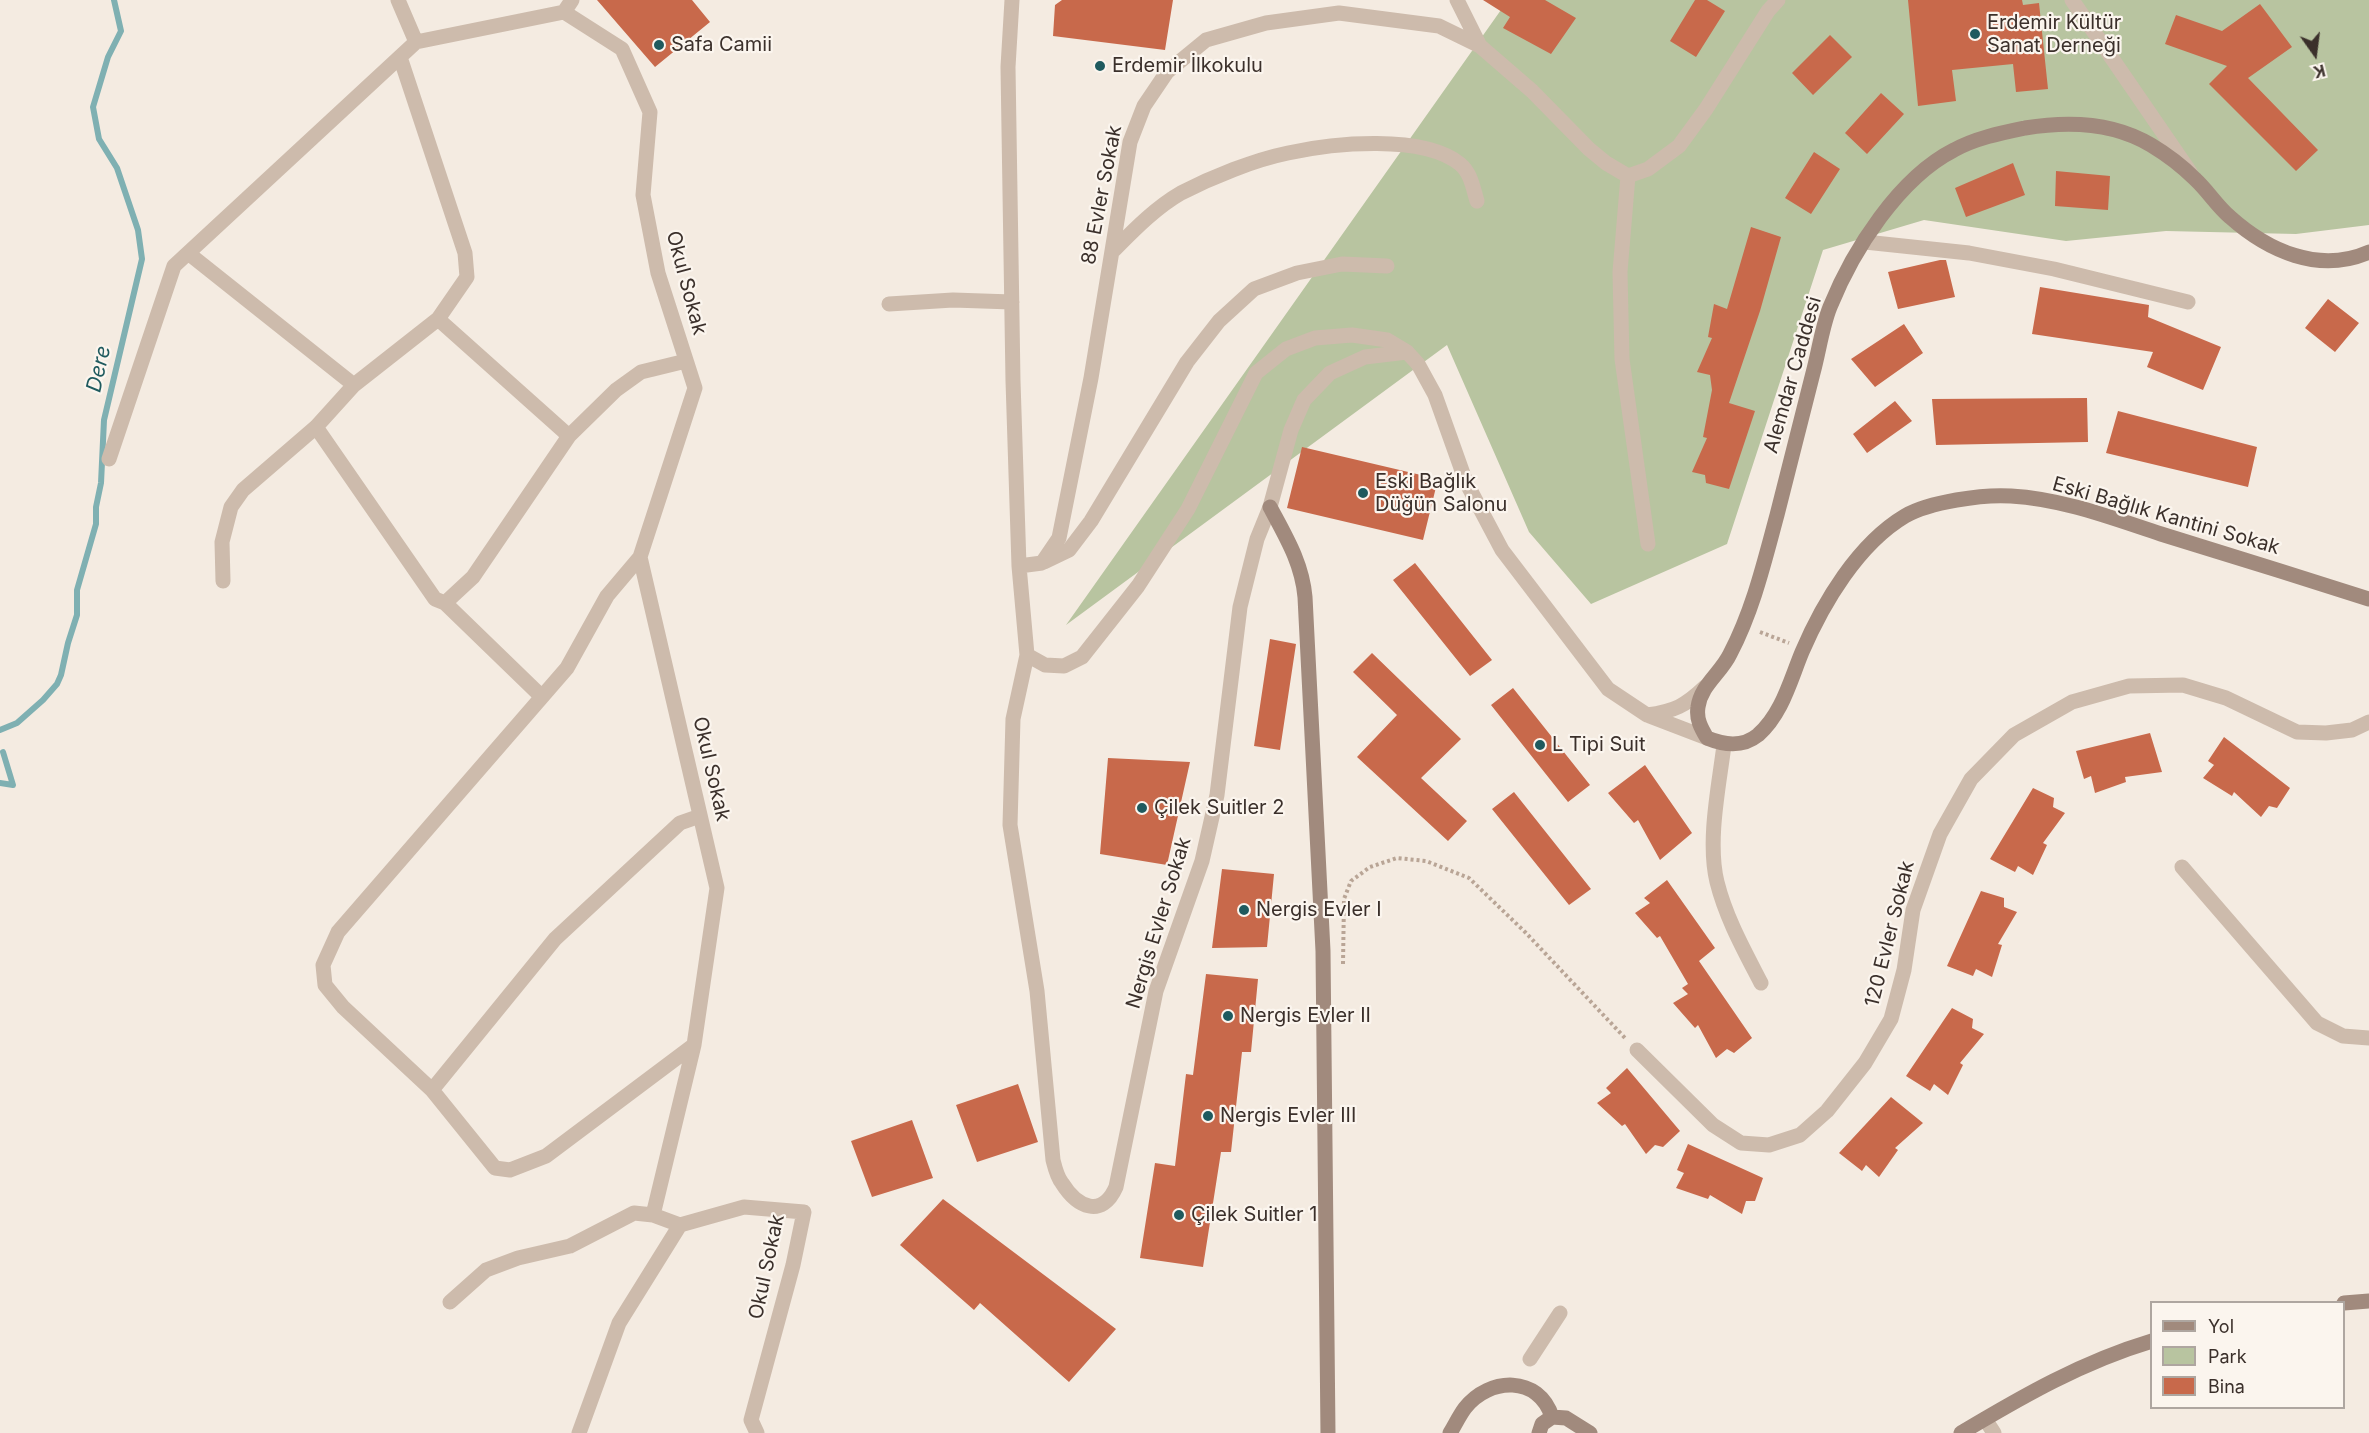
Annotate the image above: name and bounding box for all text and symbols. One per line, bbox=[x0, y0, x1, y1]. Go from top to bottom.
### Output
place label: Erdemir Kültür Sanat Derneği bbox=[1987, 11, 2121, 58]
north arrow bbox=[2285, 24, 2345, 84]
marker: Erdemir Kültür Sanat Derneği bbox=[1968, 27, 1982, 41]
place label: Safa Camii bbox=[671, 33, 772, 57]
marker: Safa Camii bbox=[652, 38, 666, 52]
place label: Erdemir İlkokulu bbox=[1112, 54, 1263, 78]
marker: Erdemir İlkokulu bbox=[1093, 59, 1107, 73]
text: K bbox=[2311, 60, 2327, 83]
street label: 88 Evler Sokak bbox=[1077, 123, 1127, 267]
street label: Okul Sokak bbox=[661, 228, 711, 338]
street label: Alemdar Caddesi bbox=[1759, 294, 1827, 456]
water label: Dere bbox=[81, 343, 117, 395]
place label: Eski Bağlık Düğün Salonu bbox=[1375, 470, 1507, 517]
street label: Eski Bağlık Kantini Sokak bbox=[2050, 472, 2282, 560]
marker: Eski Bağlık Düğün Salonu bbox=[1356, 486, 1370, 500]
street label: Okul Sokak bbox=[687, 714, 735, 824]
place label: L Tipi Suit bbox=[1552, 733, 1645, 757]
marker: L Tipi Suit bbox=[1533, 738, 1547, 752]
place label: Çilek Suitler 2 bbox=[1154, 796, 1284, 820]
marker: Çilek Suitler 2 bbox=[1135, 801, 1149, 815]
street label: Nergis Evler Sokak bbox=[1121, 834, 1197, 1012]
street label: 120 Evler Sokak bbox=[1860, 859, 1920, 1009]
place label: Nergis Evler I bbox=[1256, 898, 1382, 922]
marker: Nergis Evler I bbox=[1237, 903, 1251, 917]
place label: Nergis Evler II bbox=[1240, 1004, 1371, 1028]
marker: Nergis Evler II bbox=[1221, 1009, 1235, 1023]
place label: Nergis Evler III bbox=[1220, 1104, 1356, 1128]
marker: Nergis Evler III bbox=[1201, 1109, 1215, 1123]
place label: Çilek Suitler 1 bbox=[1191, 1203, 1317, 1227]
marker: Çilek Suitler 1 bbox=[1172, 1208, 1186, 1222]
street label: Okul Sokak bbox=[744, 1212, 790, 1322]
legend bbox=[2150, 1301, 2345, 1409]
text: Yol bbox=[2208, 1316, 2234, 1337]
text: Park bbox=[2208, 1346, 2247, 1367]
text: Bina bbox=[2208, 1376, 2245, 1397]

